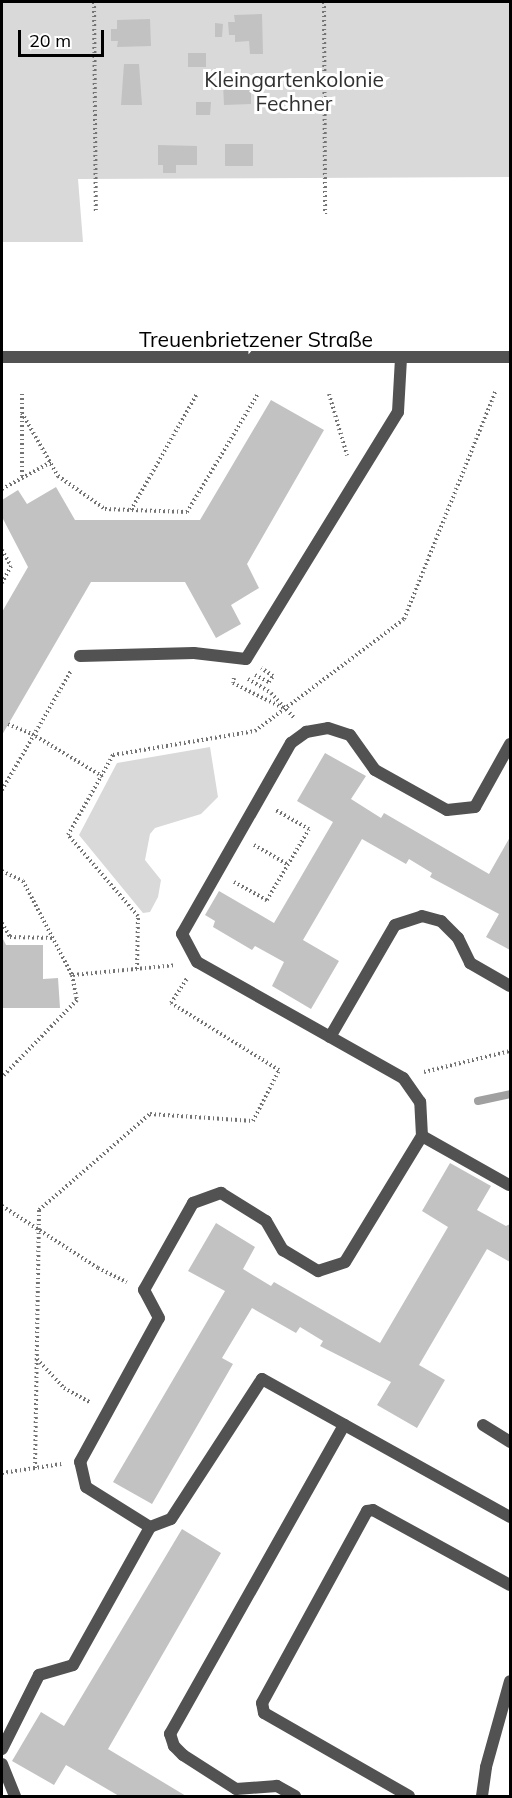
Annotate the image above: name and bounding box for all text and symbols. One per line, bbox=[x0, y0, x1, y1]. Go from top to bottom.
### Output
scale bar bbox=[21, 18, 106, 56]
text: 20 m bbox=[29, 29, 71, 52]
park label: Kleingartenkolonie Fechner bbox=[204, 66, 384, 116]
street label: Treuenbrietzener Straße bbox=[139, 326, 373, 352]

